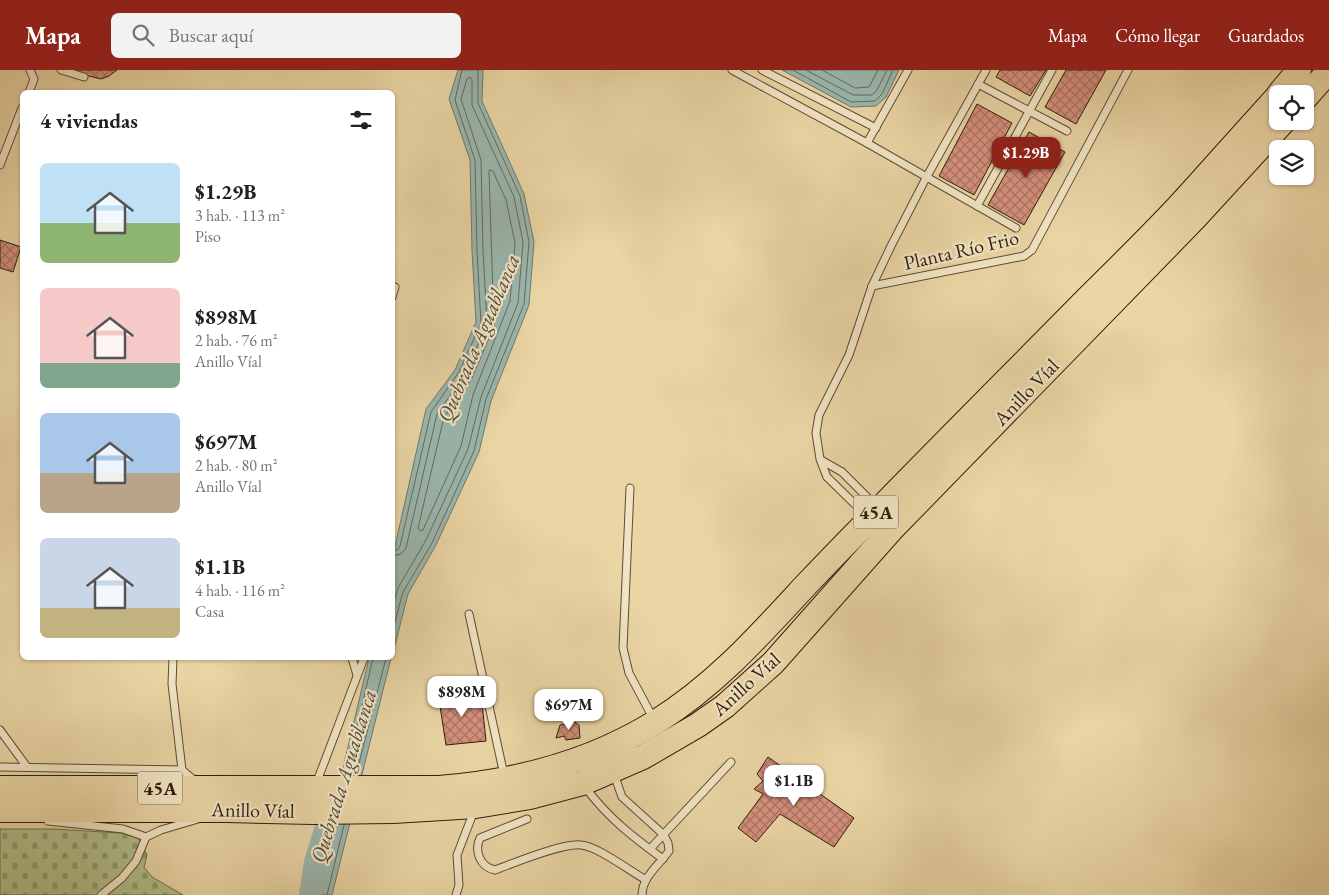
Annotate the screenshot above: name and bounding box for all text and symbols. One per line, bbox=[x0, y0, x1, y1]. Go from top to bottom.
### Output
search box bbox=[111, 13, 461, 58]
text: Mapa bbox=[25, 20, 81, 51]
icon: search bbox=[129, 21, 157, 49]
text: Buscar aquí bbox=[169, 23, 253, 48]
text: Mapa bbox=[1048, 24, 1087, 47]
text: Cómo llegar bbox=[1115, 24, 1200, 47]
text: Guardados bbox=[1228, 24, 1304, 47]
map controls bbox=[1269, 85, 1314, 185]
button: locate bbox=[1269, 85, 1314, 130]
icon: filters bbox=[347, 106, 375, 134]
text: 4 viviendas bbox=[40, 107, 138, 134]
pin: $1.29B bbox=[985, 136, 1067, 179]
button: layers bbox=[1269, 140, 1314, 185]
text: $1.29B bbox=[1003, 142, 1049, 163]
text: $1.29B bbox=[195, 178, 256, 205]
icon: home bbox=[80, 183, 140, 243]
text: 3 hab. · 113 m² bbox=[195, 205, 285, 226]
street label: Planta Río Frio bbox=[901, 224, 1021, 276]
text: Piso bbox=[195, 226, 221, 247]
water label: Quebrada Aguablanca bbox=[430, 250, 526, 426]
text: $898M bbox=[195, 303, 257, 330]
icon: home bbox=[80, 308, 140, 368]
text: 2 hab. · 76 m² bbox=[195, 330, 277, 351]
text: Anillo Víal bbox=[195, 351, 262, 372]
street label: Anillo Víal bbox=[987, 353, 1064, 432]
text: $697M bbox=[195, 428, 257, 455]
icon: home bbox=[80, 433, 140, 493]
text: 2 hab. · 80 m² bbox=[195, 455, 277, 476]
text: Anillo Víal bbox=[195, 476, 262, 497]
road number: 45A bbox=[854, 496, 898, 528]
text: $1.1B bbox=[195, 553, 245, 580]
icon: home bbox=[80, 558, 140, 618]
text: 4 hab. · 116 m² bbox=[195, 580, 285, 601]
text: Casa bbox=[195, 601, 224, 622]
street label: Anillo Víal bbox=[706, 646, 786, 722]
pin: $898M bbox=[427, 676, 497, 718]
text: $898M bbox=[438, 681, 486, 702]
water label: Quebrada Aguablanca bbox=[304, 686, 382, 866]
pin: $697M bbox=[534, 688, 604, 731]
text: $697M bbox=[545, 694, 593, 715]
pin: $1.1B bbox=[759, 764, 829, 807]
text: $1.1B bbox=[775, 770, 813, 791]
road number: 45A bbox=[138, 771, 182, 804]
street label: Anillo Víal bbox=[210, 796, 295, 824]

